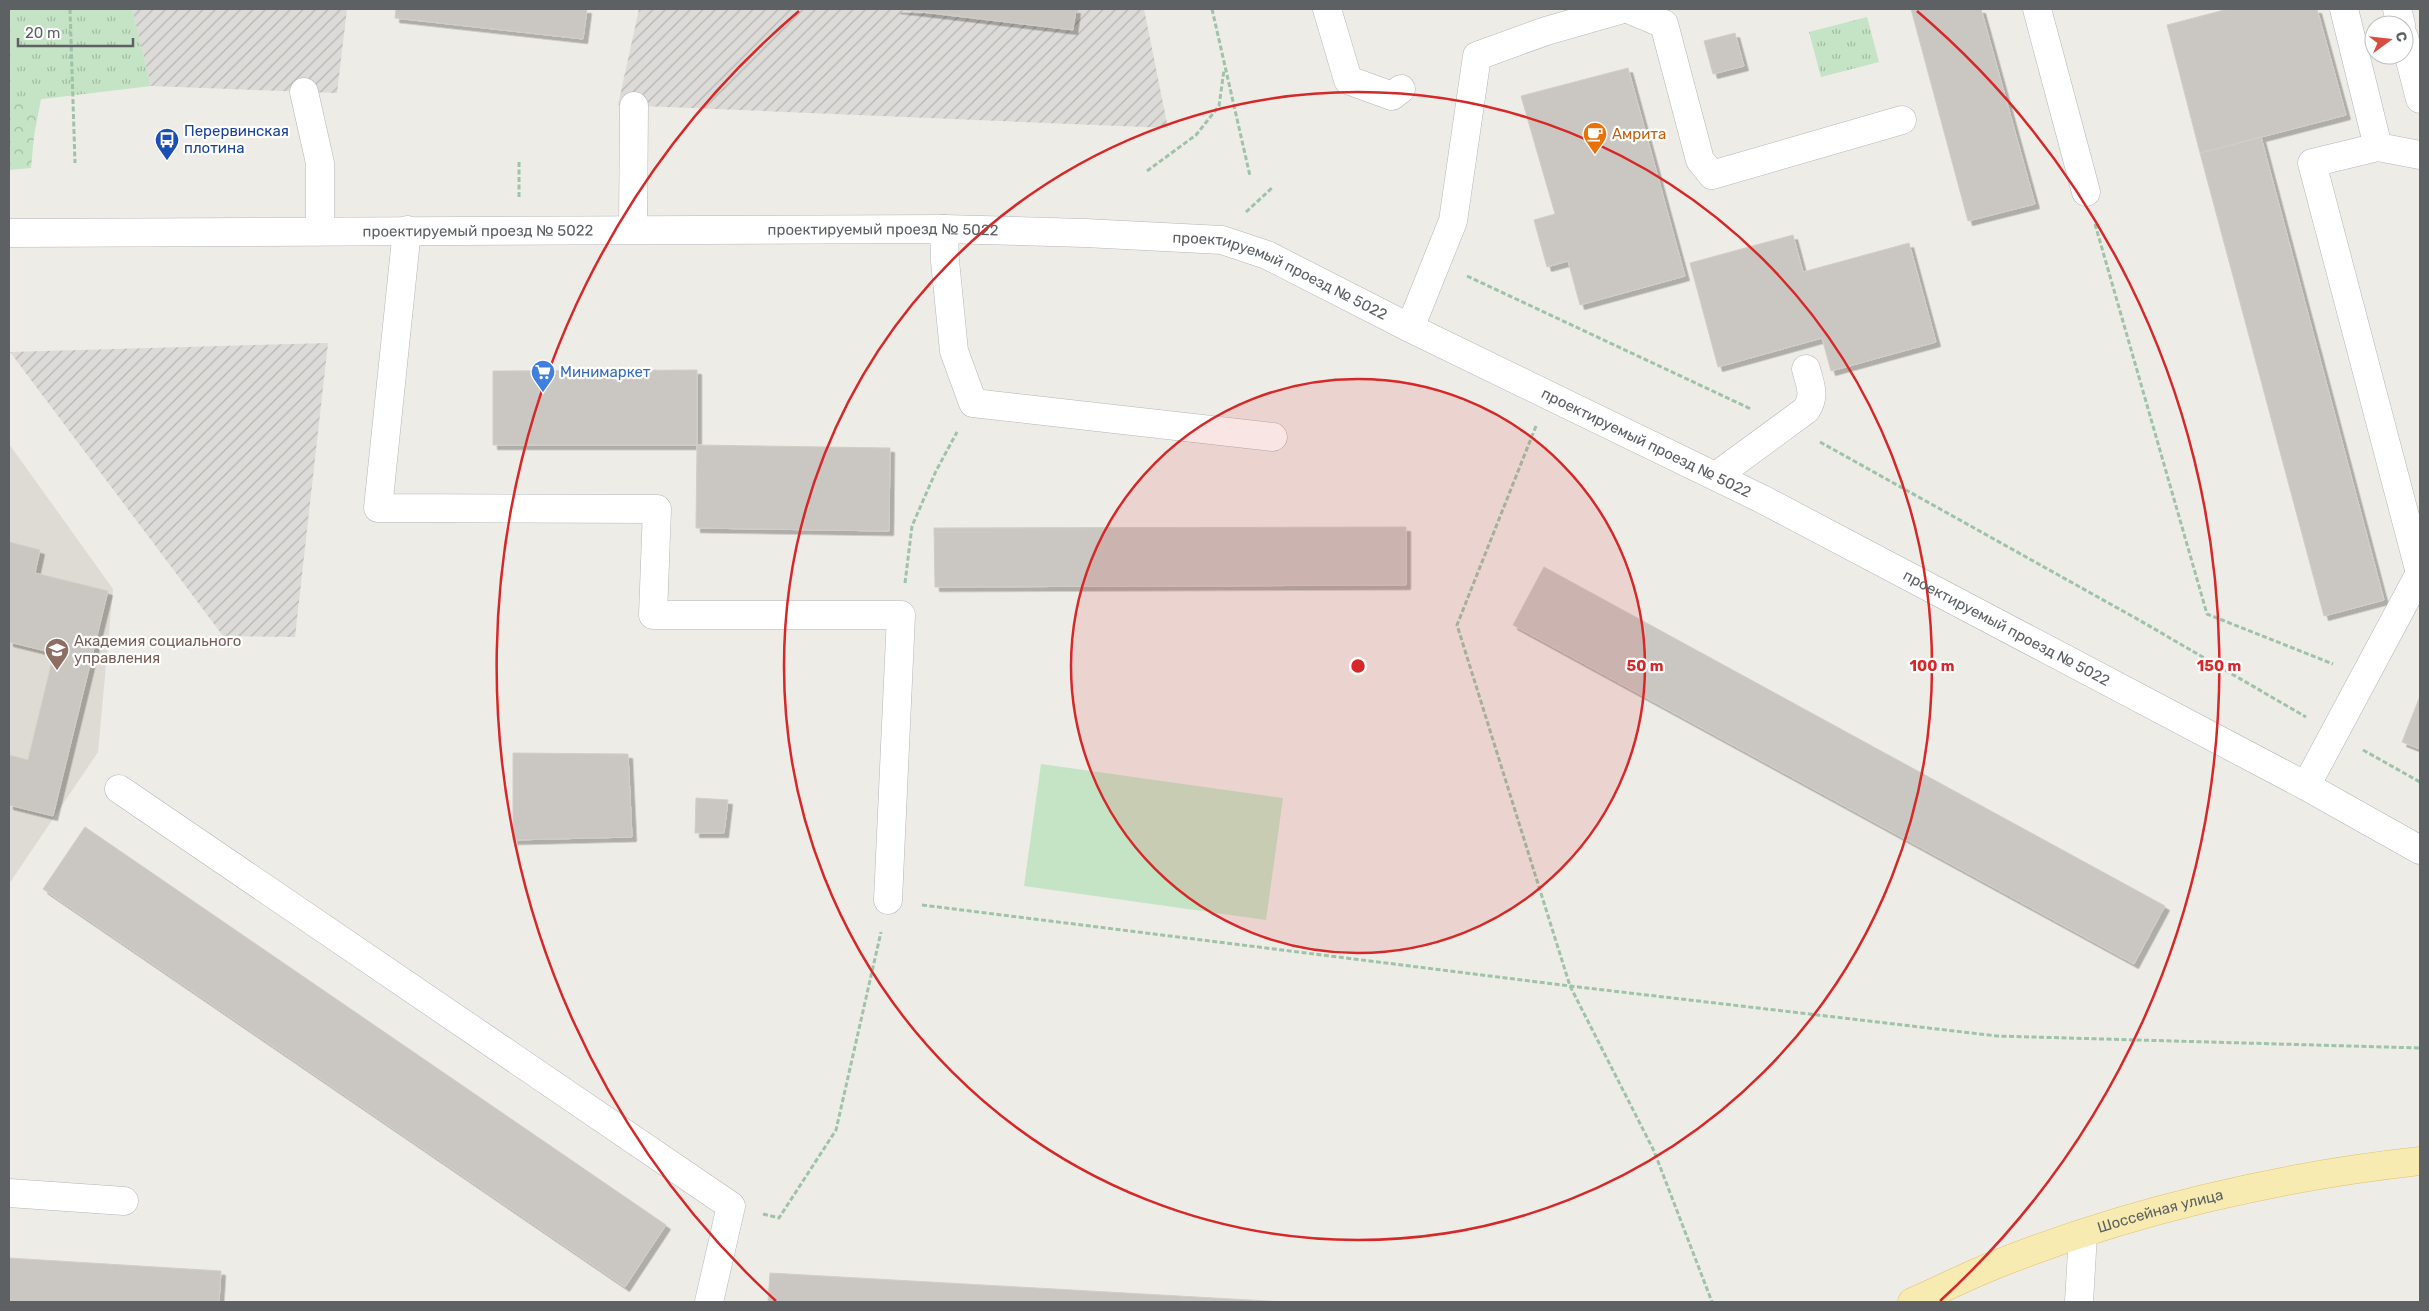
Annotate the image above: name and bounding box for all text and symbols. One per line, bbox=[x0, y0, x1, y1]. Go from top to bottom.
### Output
scale bar bbox=[18, 15, 132, 47]
north arrow bbox=[2364, 15, 2414, 65]
text: 20 m bbox=[25, 24, 60, 42]
text: С bbox=[2392, 30, 2411, 44]
cafe icon: Амрита bbox=[1582, 121, 1608, 155]
place label: Перервинская плотина bbox=[184, 122, 289, 157]
place label: Амрита bbox=[1612, 125, 1666, 143]
bus stop icon: Перервинская плотина bbox=[154, 127, 180, 161]
street label: проектируемый проезд № 5022 bbox=[768, 220, 999, 240]
street label: проектируемый проезд № 5022 bbox=[363, 221, 594, 240]
street label: проектируемый проезд № 5022 bbox=[1172, 228, 1390, 324]
supermarket icon: Минимаркет bbox=[530, 359, 556, 393]
place label: Минимаркет bbox=[560, 363, 651, 381]
street label: проектируемый проезд № 5022 bbox=[1539, 384, 1754, 501]
street label: проектируемый проезд № 5022 bbox=[1900, 566, 2113, 690]
place label: Академия социального управления bbox=[74, 632, 241, 667]
school or university icon: Академия социального управления bbox=[44, 637, 70, 671]
centre of rings bbox=[1349, 657, 1367, 675]
text: 50 m bbox=[1627, 657, 1663, 675]
text: 100 m bbox=[1910, 657, 1954, 675]
text: 150 m bbox=[2197, 657, 2241, 675]
street label: Шоссейная улица bbox=[2095, 1186, 2225, 1237]

